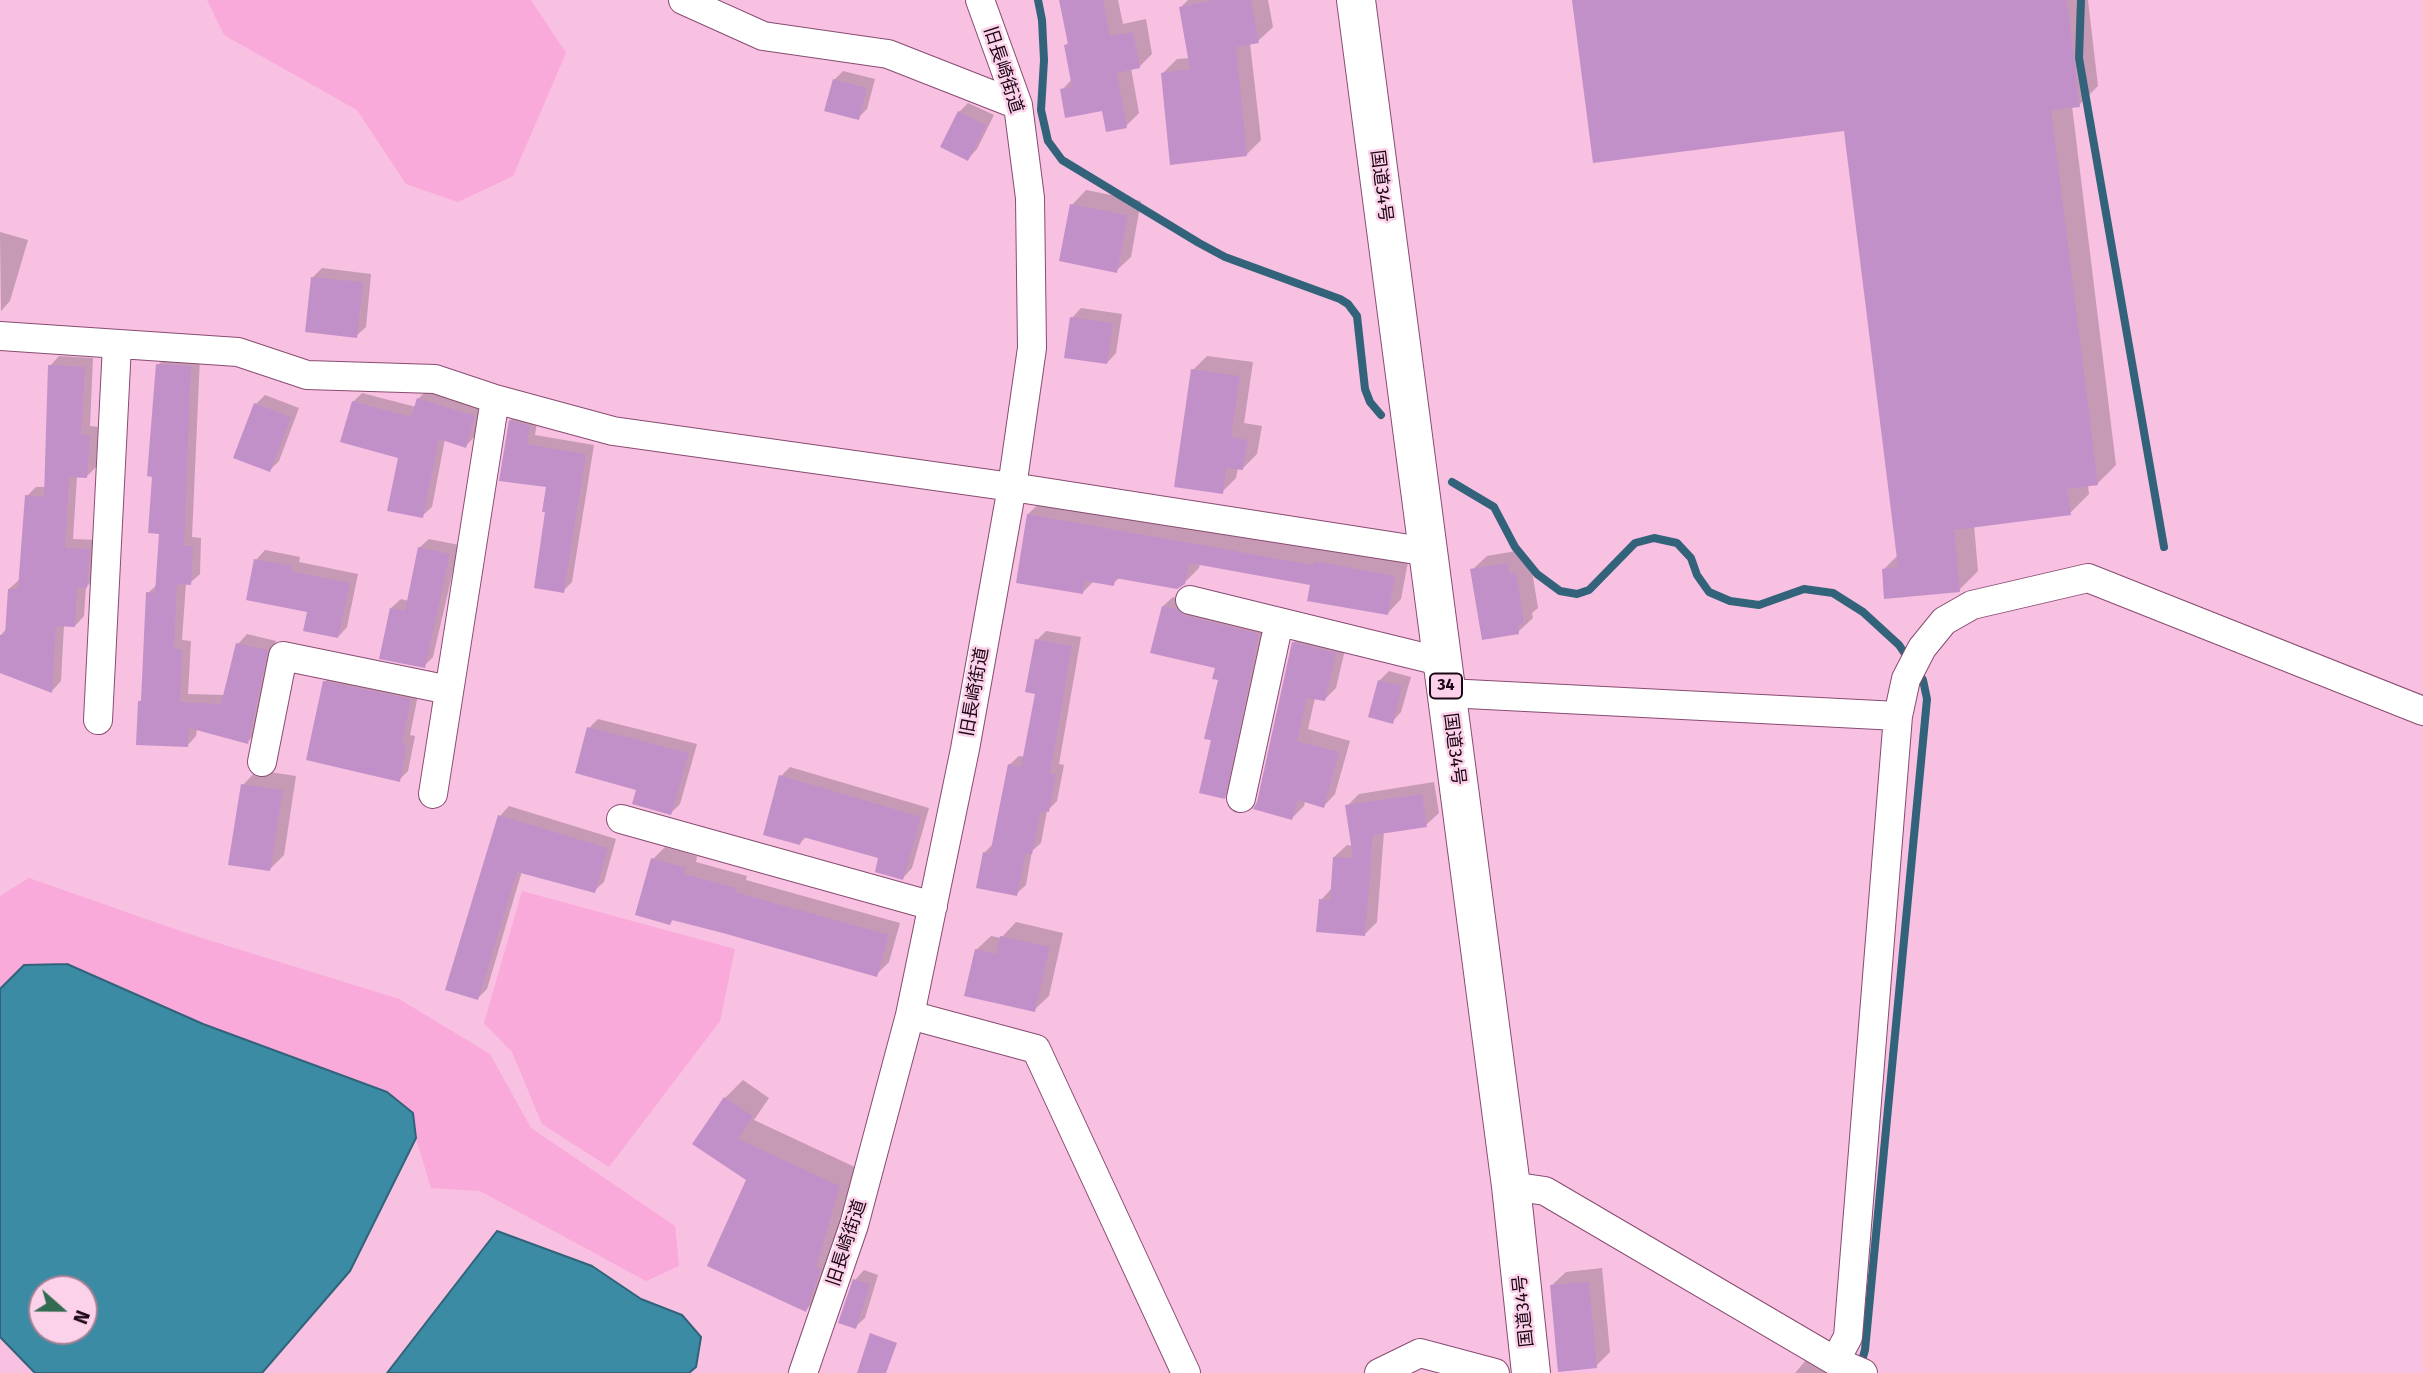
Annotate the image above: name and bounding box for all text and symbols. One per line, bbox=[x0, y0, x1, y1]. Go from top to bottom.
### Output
street label: 旧長崎街道 bbox=[979, 24, 1027, 116]
street label: 国道34号 bbox=[1366, 149, 1396, 223]
street label: 旧長崎街道 bbox=[957, 646, 993, 738]
road number: 34 bbox=[1430, 674, 1462, 698]
street label: 国道34号 bbox=[1439, 712, 1469, 786]
street label: 旧長崎街道 bbox=[823, 1197, 871, 1289]
street label: 国道34号 bbox=[1509, 1274, 1539, 1348]
north arrow bbox=[28, 1275, 98, 1345]
text: N bbox=[68, 1307, 94, 1327]

